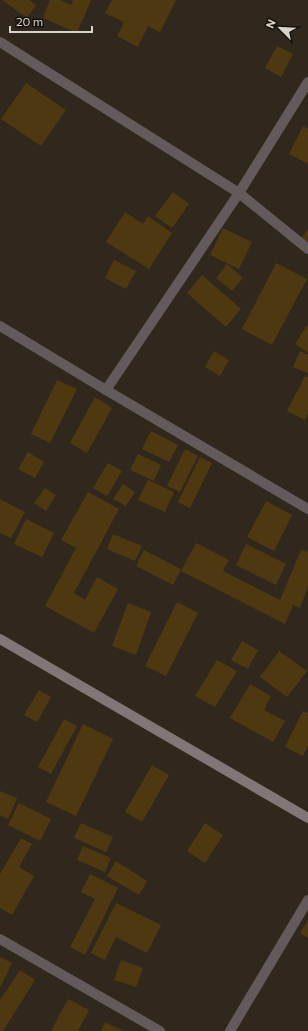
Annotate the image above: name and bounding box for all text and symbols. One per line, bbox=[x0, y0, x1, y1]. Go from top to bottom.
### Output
scale bar bbox=[10, 8, 92, 34]
north arrow bbox=[260, 8, 300, 48]
text: 20 m bbox=[16, 14, 43, 28]
text: N bbox=[263, 17, 278, 30]

